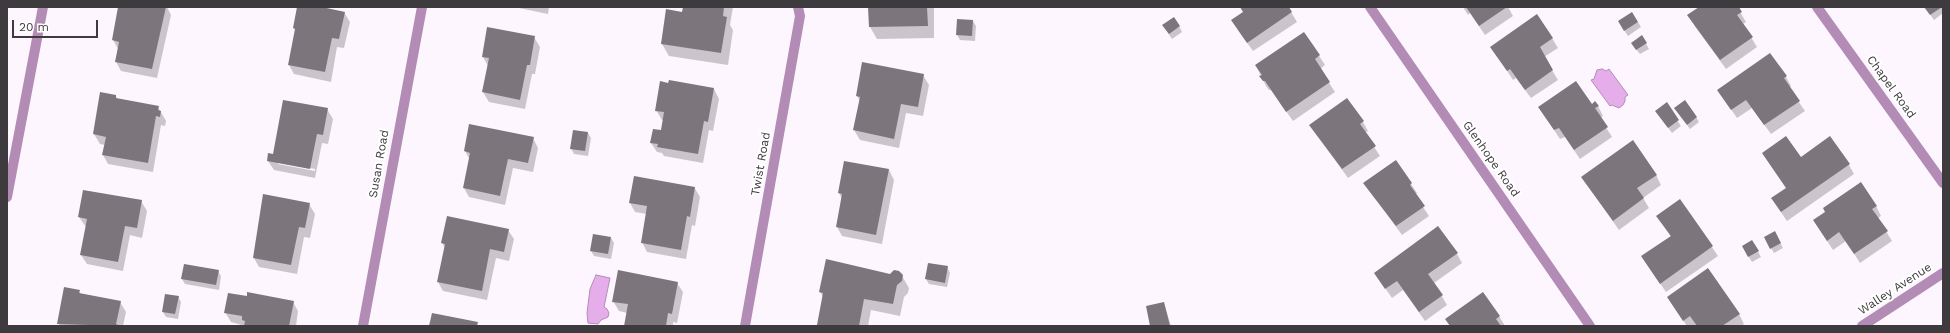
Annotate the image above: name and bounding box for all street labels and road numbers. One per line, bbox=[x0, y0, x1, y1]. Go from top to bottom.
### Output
street label: Chapel Road bbox=[1863, 53, 1919, 121]
street label: Glenhope Road bbox=[1460, 118, 1522, 200]
street label: Susan Road bbox=[366, 129, 392, 199]
street label: Twist Road bbox=[748, 131, 774, 197]
street label: Walley Avenue bbox=[1856, 260, 1934, 318]

